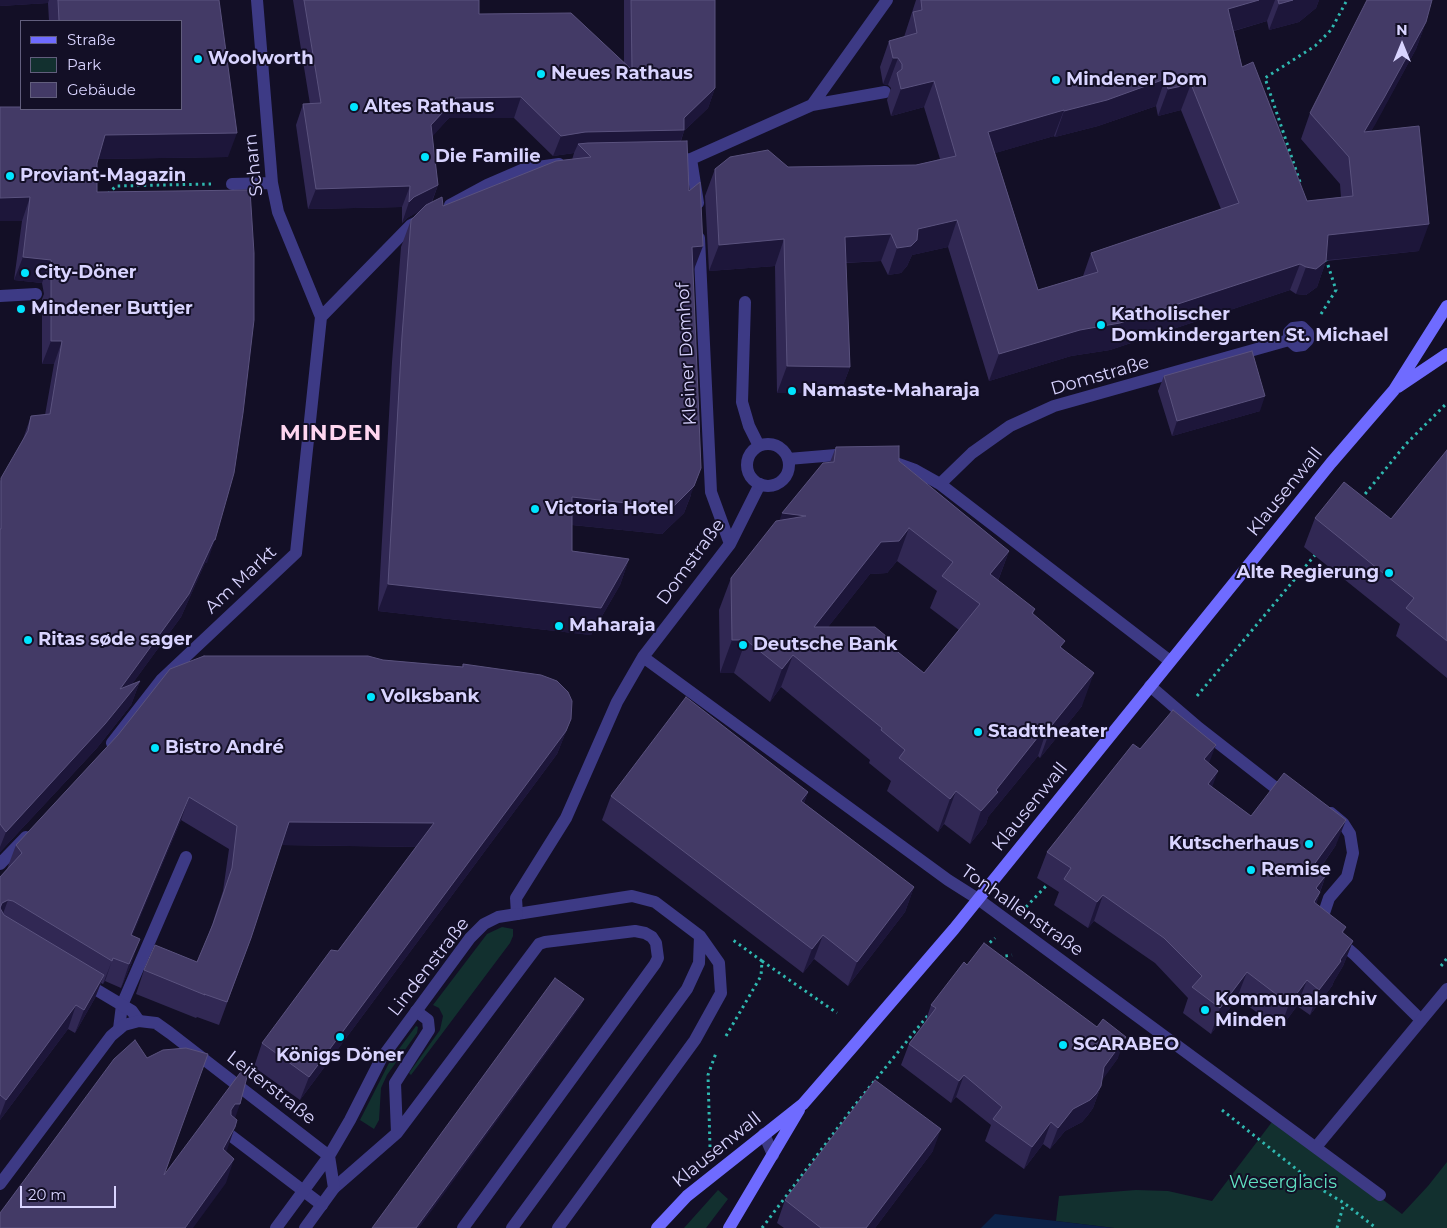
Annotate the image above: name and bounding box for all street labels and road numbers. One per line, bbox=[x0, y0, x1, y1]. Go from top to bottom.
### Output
street label: Scharn bbox=[240, 132, 268, 198]
street label: Kleiner Domhof bbox=[672, 282, 702, 426]
street label: Domstraße bbox=[1048, 352, 1152, 400]
street label: Klausenwall bbox=[1243, 443, 1327, 541]
street label: Domstraße bbox=[652, 515, 730, 609]
street label: Am Markt bbox=[201, 542, 281, 618]
street label: Klausenwall bbox=[988, 758, 1072, 856]
street label: Tonhallenstraße bbox=[957, 861, 1087, 961]
street label: Lindenstraße bbox=[384, 913, 474, 1021]
street label: Leiterstraße bbox=[222, 1047, 320, 1129]
street label: Klausenwall bbox=[668, 1108, 766, 1192]

